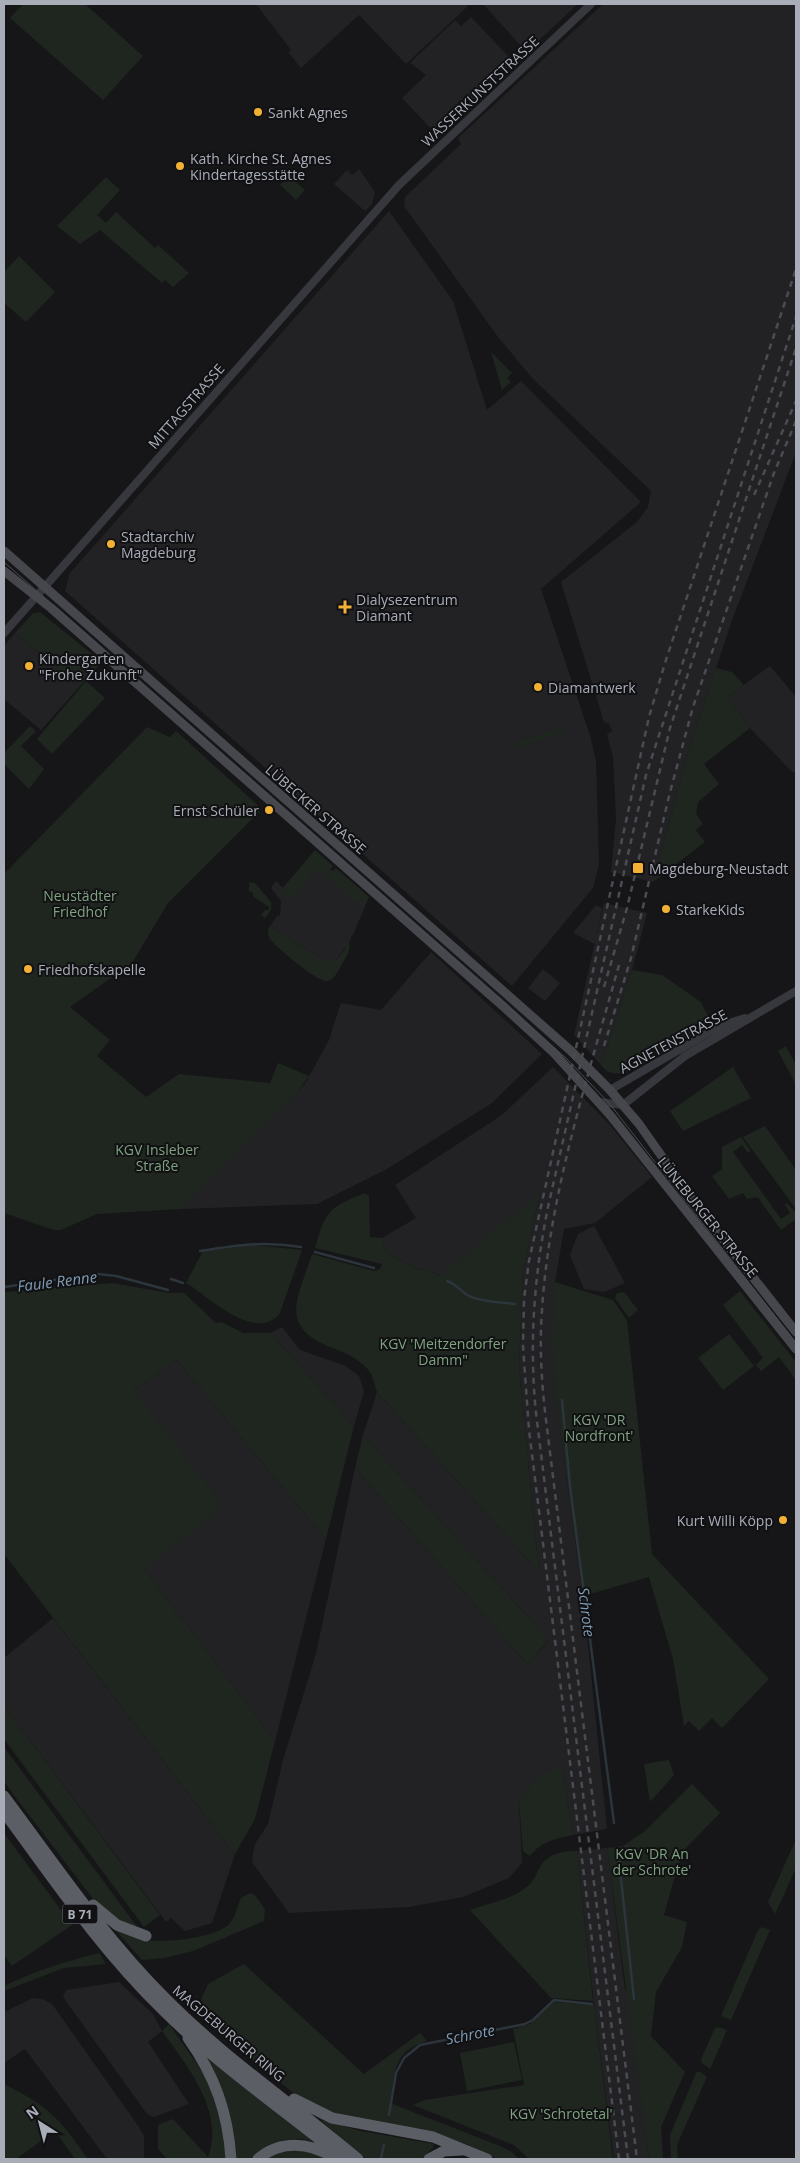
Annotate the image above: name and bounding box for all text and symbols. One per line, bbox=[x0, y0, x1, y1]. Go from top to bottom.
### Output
street label: WASSERKUNSTSTRASSE bbox=[417, 31, 543, 151]
place label: Sankt Agnes bbox=[268, 103, 348, 122]
marker: Sankt Agnes bbox=[252, 106, 264, 118]
place label: Kath. Kirche St. Agnes Kindertagesstätte bbox=[190, 149, 332, 184]
marker: Kath. Kirche St. Agnes Kindertagesstätte bbox=[174, 160, 186, 172]
street label: MITTAGSTRASSE bbox=[144, 359, 228, 453]
place label: Stadtarchiv Magdeburg bbox=[121, 527, 196, 562]
marker: Stadtarchiv Magdeburg bbox=[105, 538, 117, 550]
place label: Dialysezentrum Diamant bbox=[356, 590, 458, 625]
marker: Dialysezentrum Diamant bbox=[338, 600, 352, 614]
place label: Kindergarten "Frohe Zukunft" bbox=[39, 649, 142, 684]
marker: Kindergarten "Frohe Zukunft" bbox=[23, 660, 35, 672]
place label: Diamantwerk bbox=[548, 678, 636, 697]
marker: Diamantwerk bbox=[532, 681, 544, 693]
street label: LÜBECKER STRASSE bbox=[262, 760, 370, 858]
place label: Ernst Schüler bbox=[173, 801, 259, 820]
marker: Ernst Schüler bbox=[263, 804, 275, 816]
place label: Magdeburg-Neustadt bbox=[649, 859, 788, 878]
marker: Magdeburg-Neustadt bbox=[631, 861, 645, 875]
park label: Neustädter Friedhof bbox=[43, 886, 117, 921]
place label: StarkeKids bbox=[676, 900, 745, 919]
marker: StarkeKids bbox=[660, 903, 672, 915]
place label: Friedhofskapelle bbox=[38, 960, 146, 979]
marker: Friedhofskapelle bbox=[22, 963, 34, 975]
street label: AGNETENSTRASSE bbox=[616, 1005, 730, 1077]
park label: KGV Insleber Straße bbox=[115, 1140, 199, 1175]
street label: LÜNEBURGER STRASSE bbox=[653, 1153, 763, 1281]
water label: Faule Renne bbox=[16, 1266, 99, 1296]
park label: KGV 'Meitzendorfer Damm" bbox=[380, 1334, 507, 1369]
park label: KGV 'DR Nordfront' bbox=[565, 1410, 633, 1445]
place label: Kurt Willi Köpp bbox=[677, 1511, 773, 1530]
marker: Kurt Willi Köpp bbox=[777, 1514, 789, 1526]
water label: Schrote bbox=[574, 1586, 600, 1638]
park label: KGV 'DR An der Schrote' bbox=[613, 1844, 691, 1879]
road number: B 71 bbox=[62, 1905, 98, 1924]
street label: MAGDEBURGER RING bbox=[169, 1980, 289, 2086]
water label: Schrote bbox=[444, 2019, 497, 2049]
north arrow bbox=[15, 2098, 65, 2148]
text: N bbox=[22, 2101, 42, 2123]
park label: KGV 'Schrotetal' bbox=[509, 2104, 613, 2123]

